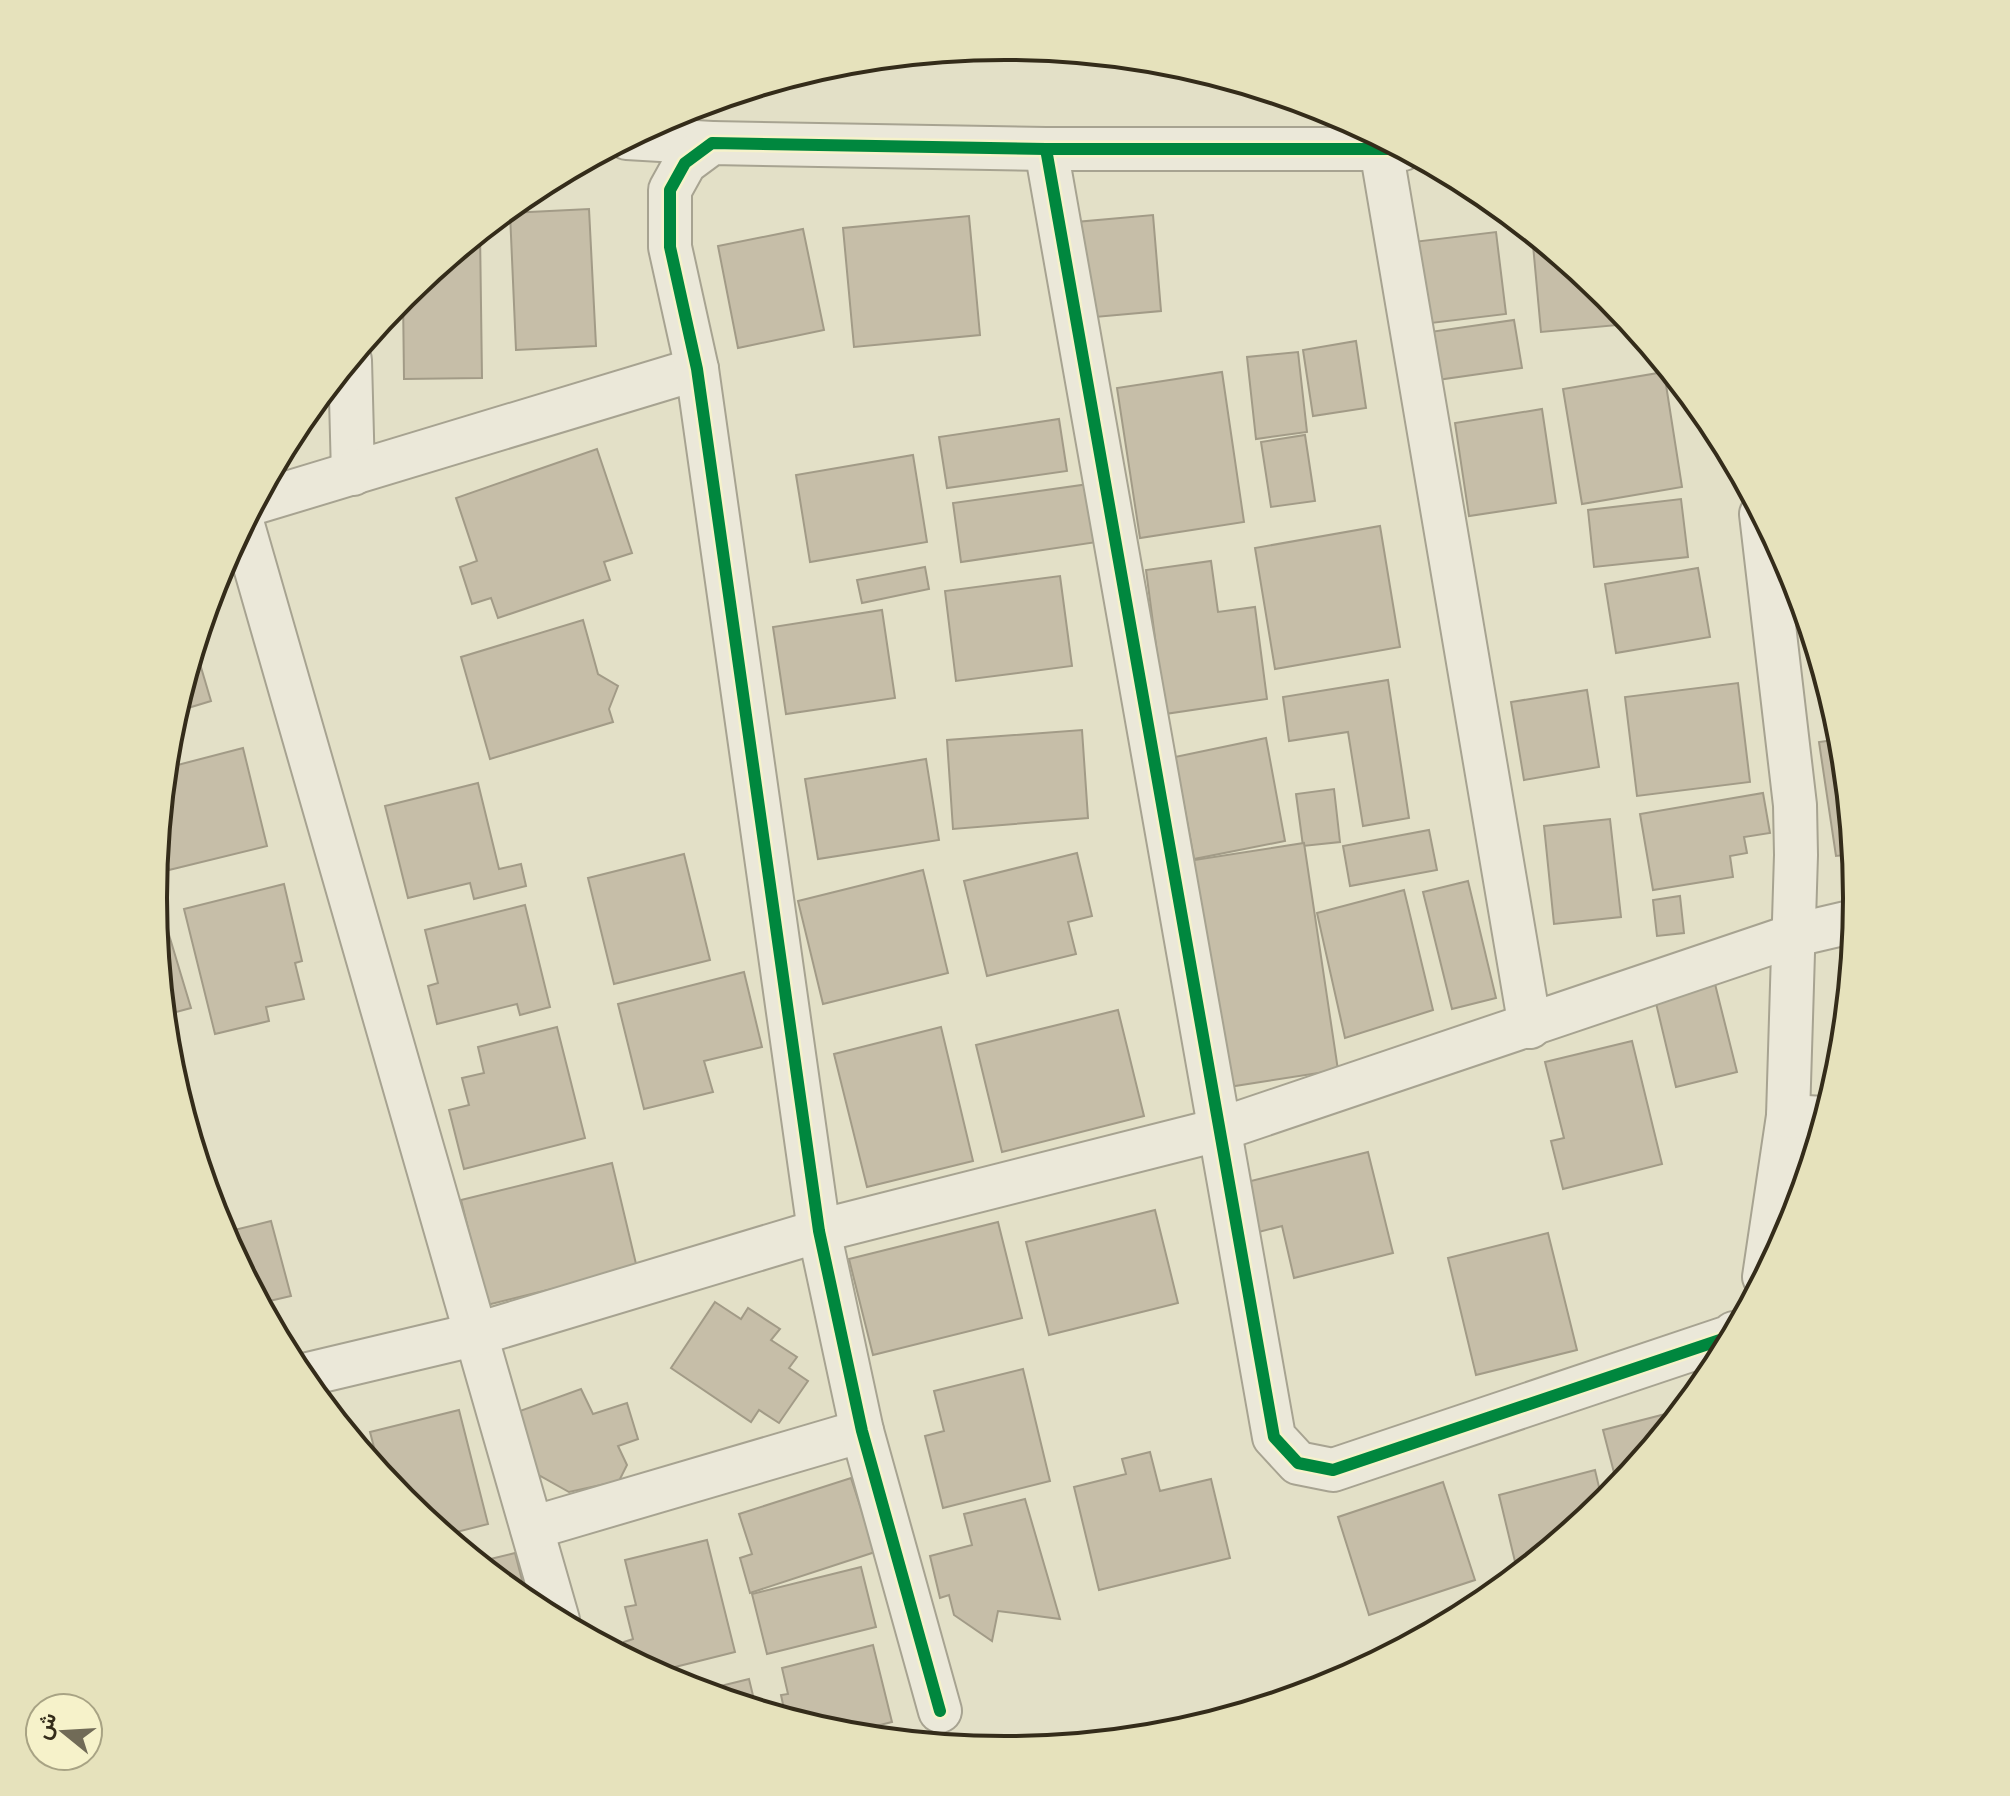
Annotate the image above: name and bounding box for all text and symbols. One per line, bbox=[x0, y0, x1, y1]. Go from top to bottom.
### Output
north arrow bbox=[24, 1692, 104, 1772]
text: ش bbox=[29, 1710, 62, 1743]

